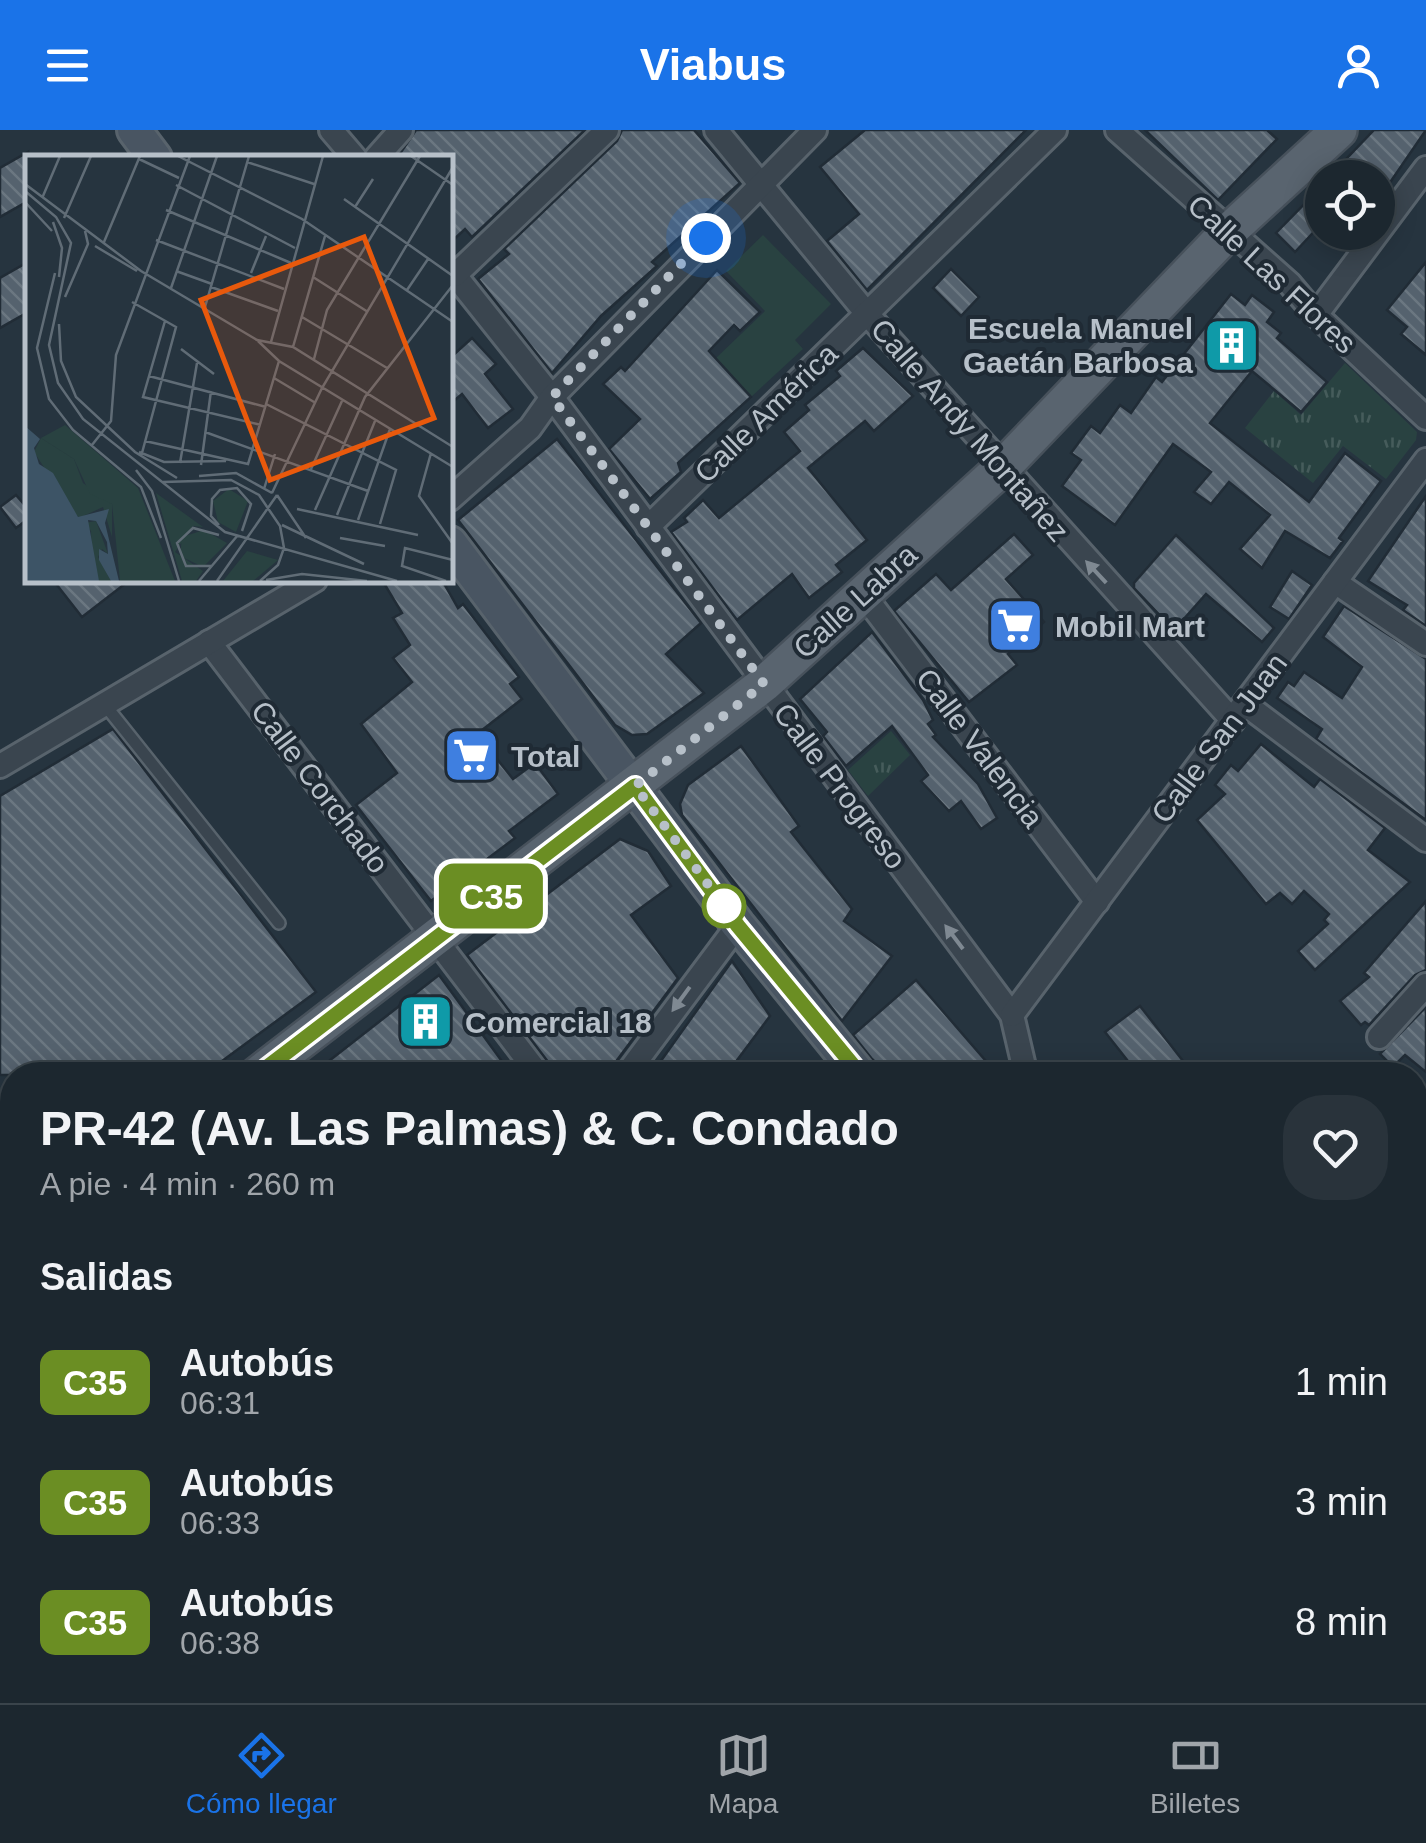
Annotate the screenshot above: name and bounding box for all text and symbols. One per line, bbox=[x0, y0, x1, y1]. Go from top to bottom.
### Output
icon: menu bbox=[40, 38, 95, 93]
icon: person bbox=[1331, 38, 1386, 93]
text: Viabus bbox=[640, 39, 786, 90]
inset map bbox=[25, 155, 452, 582]
map controls bbox=[1305, 160, 1395, 250]
button: locate bbox=[1305, 160, 1395, 250]
street label: Calle Las Flores bbox=[1181, 188, 1363, 360]
your location bbox=[681, 213, 731, 263]
street label: Calle Andy Montañez bbox=[865, 312, 1075, 548]
place label: Escuela Manuel Gaetán Barbosa bbox=[963, 312, 1193, 379]
building icon: Escuela Manuel Gaetán Barbosa bbox=[1202, 315, 1262, 375]
street label: Calle América bbox=[688, 337, 844, 489]
street label: Calle Labra bbox=[787, 537, 923, 665]
one-way arrow bbox=[1085, 560, 1108, 584]
supermarket icon: Mobil Mart bbox=[986, 596, 1046, 656]
place label: Mobil Mart bbox=[1055, 610, 1205, 643]
street label: Calle San Juan bbox=[1145, 647, 1293, 829]
street label: Calle Valencia bbox=[910, 662, 1050, 834]
street label: Calle Corchado bbox=[245, 694, 395, 880]
street label: Calle Progreso bbox=[767, 697, 913, 875]
supermarket icon: Total bbox=[442, 726, 502, 786]
place label: Total bbox=[511, 740, 580, 773]
line badge: C35 bbox=[434, 864, 548, 928]
text: C35 bbox=[459, 877, 523, 916]
unlabelled marker bbox=[703, 885, 745, 927]
one-way arrow bbox=[944, 924, 964, 950]
one-way arrow bbox=[672, 986, 692, 1013]
building icon: Comercial 18 bbox=[396, 992, 456, 1052]
place label: Comercial 18 bbox=[465, 1006, 652, 1039]
button: heart bbox=[1283, 1095, 1388, 1200]
text: PR-42 (Av. Las Palmas) & C. Condado bbox=[40, 1102, 899, 1155]
text: A pie · 4 min · 260 m bbox=[40, 1166, 335, 1202]
text: Salidas bbox=[40, 1256, 173, 1298]
text: Autobús bbox=[180, 1342, 334, 1384]
text: 1 min bbox=[1295, 1361, 1388, 1403]
text: C35 bbox=[63, 1363, 127, 1402]
text: 06:31 bbox=[180, 1385, 260, 1421]
text: Autobús bbox=[180, 1462, 334, 1504]
text: 3 min bbox=[1295, 1481, 1388, 1523]
text: C35 bbox=[63, 1483, 127, 1522]
text: 06:33 bbox=[180, 1505, 260, 1541]
text: Autobús bbox=[180, 1582, 334, 1624]
text: 8 min bbox=[1295, 1601, 1388, 1643]
text: C35 bbox=[63, 1603, 127, 1642]
text: 06:38 bbox=[180, 1625, 260, 1661]
tab: Cómo llegar bbox=[186, 1728, 337, 1820]
tab: Mapa bbox=[708, 1728, 778, 1820]
tab: Billetes bbox=[1150, 1728, 1240, 1820]

